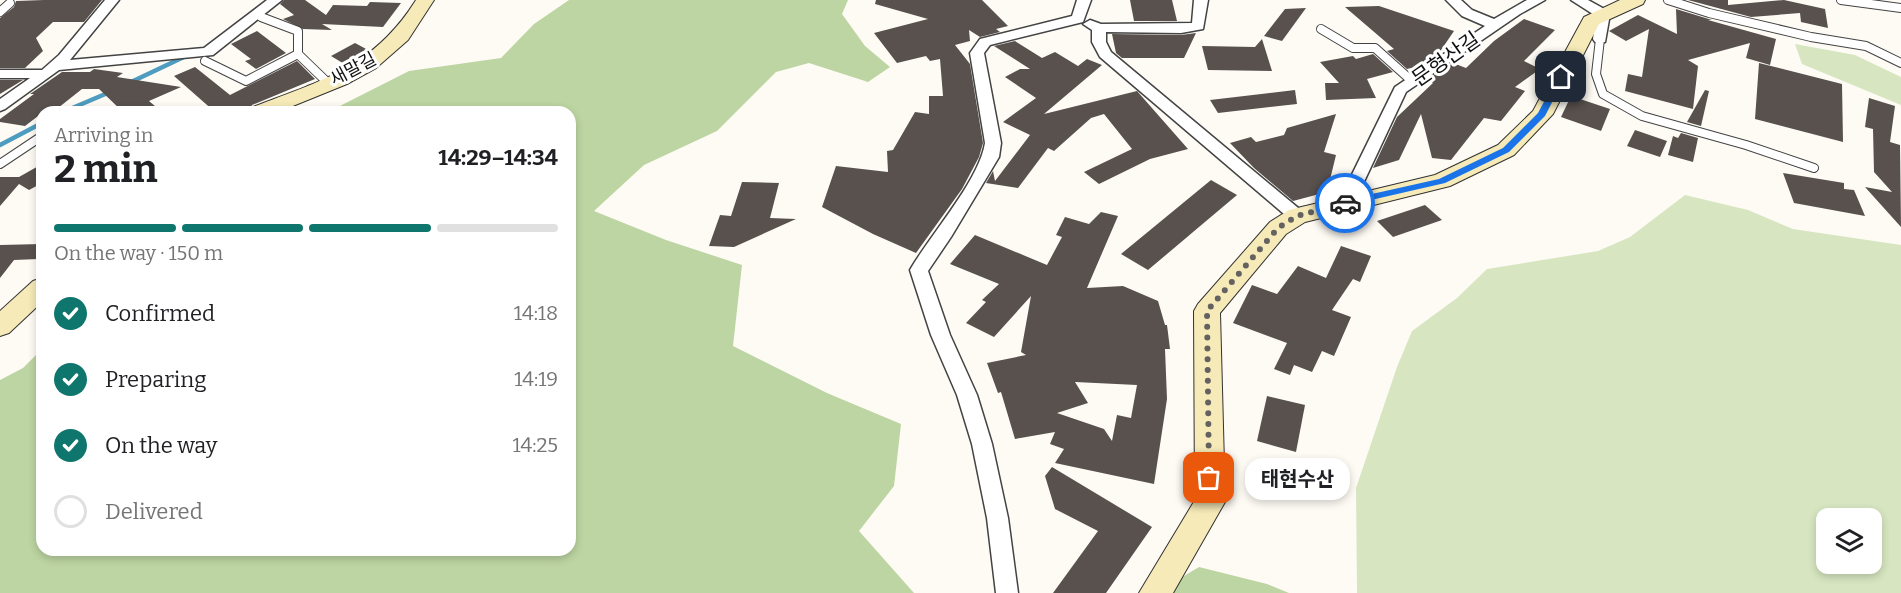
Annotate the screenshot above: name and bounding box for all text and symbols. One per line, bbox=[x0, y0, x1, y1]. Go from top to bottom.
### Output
street label: 문형산길 bbox=[1407, 26, 1485, 92]
street label: 새말길 bbox=[326, 48, 380, 90]
pin bbox=[1535, 51, 1586, 102]
icon: home bbox=[1544, 60, 1577, 93]
text: Arriving in bbox=[54, 123, 153, 147]
text: 14:29–14:34 bbox=[438, 144, 558, 171]
text: 2 min bbox=[54, 146, 158, 192]
courier bbox=[1315, 173, 1375, 233]
icon: car bbox=[1329, 187, 1362, 220]
text: On the way · 150 m bbox=[54, 241, 223, 265]
icon: check bbox=[54, 297, 87, 330]
text: Confirmed bbox=[105, 300, 215, 327]
text: 14:18 bbox=[514, 301, 558, 325]
icon: check bbox=[54, 363, 87, 396]
text: Preparing bbox=[105, 366, 207, 393]
text: 14:19 bbox=[514, 367, 558, 391]
icon: check bbox=[54, 429, 87, 462]
text: On the way bbox=[105, 432, 217, 459]
text: 14:25 bbox=[512, 433, 558, 457]
pin bbox=[1183, 452, 1234, 503]
callout: 태현수산 bbox=[1245, 457, 1350, 499]
icon: bag bbox=[1192, 461, 1225, 494]
text: 태현수산 bbox=[1261, 467, 1334, 491]
text: Delivered bbox=[105, 498, 203, 525]
map controls bbox=[1816, 508, 1882, 574]
button: layers bbox=[1816, 508, 1882, 574]

